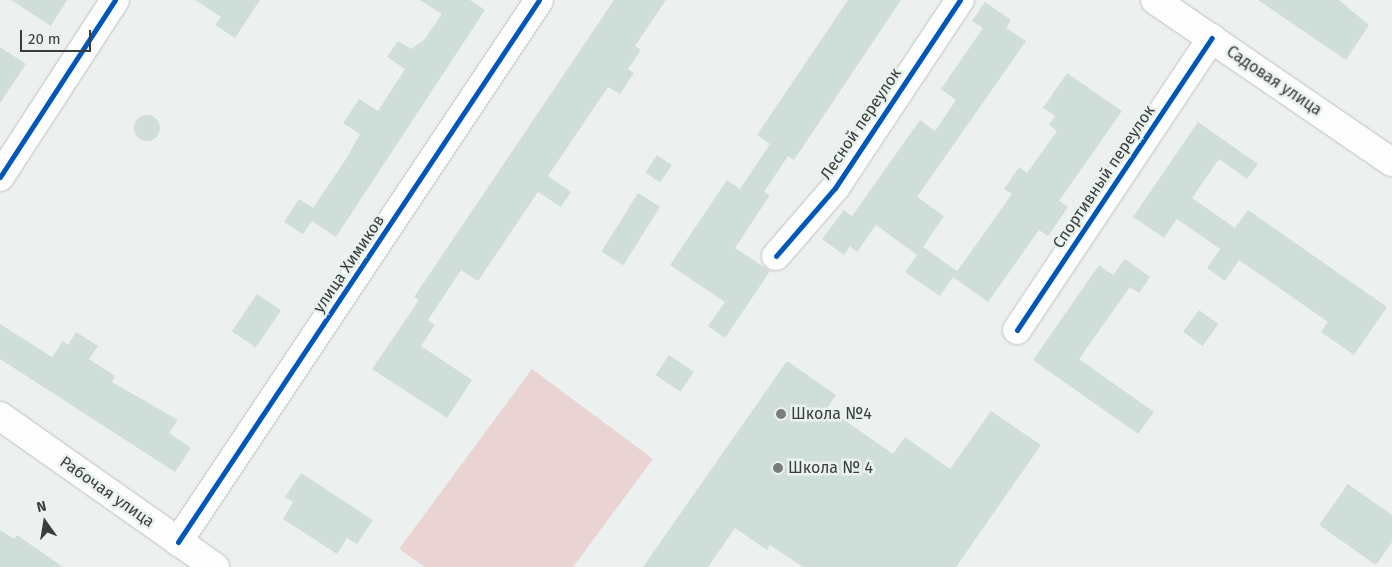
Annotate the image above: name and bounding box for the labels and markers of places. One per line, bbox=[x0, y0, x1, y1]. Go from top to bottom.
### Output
place label: Школа №4 bbox=[791, 404, 872, 424]
marker: Школа №4 bbox=[775, 408, 787, 420]
place label: Школа № 4 bbox=[788, 458, 873, 478]
marker: Школа № 4 bbox=[772, 462, 784, 474]

